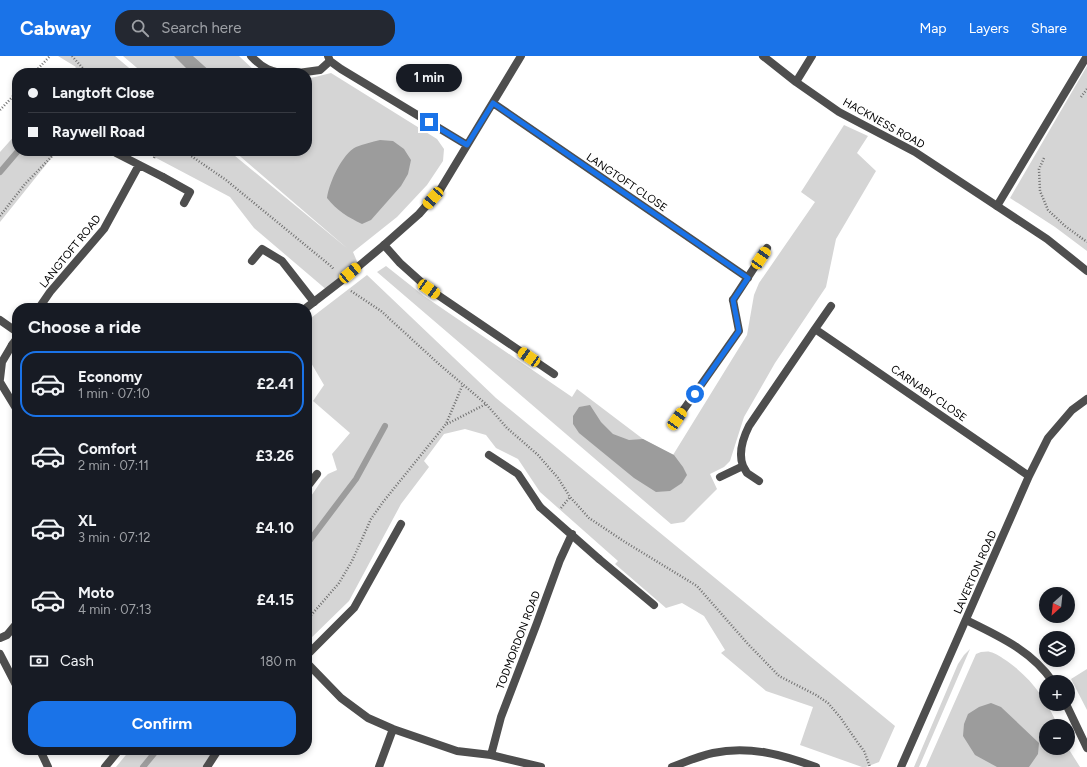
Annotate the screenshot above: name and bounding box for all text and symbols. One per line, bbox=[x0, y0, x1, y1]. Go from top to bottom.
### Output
search box bbox=[115, 10, 395, 46]
text: Cabway bbox=[20, 17, 91, 40]
icon: search bbox=[129, 17, 151, 39]
text: Search here bbox=[161, 19, 241, 37]
text: Map bbox=[919, 20, 947, 37]
text: Layers bbox=[969, 20, 1009, 37]
text: Share bbox=[1031, 20, 1067, 37]
callout: 1 min bbox=[396, 64, 462, 92]
text: 1 min bbox=[414, 70, 444, 85]
text: Langtoft Close bbox=[52, 84, 154, 102]
street label: HACKNESS ROAD bbox=[840, 95, 927, 152]
route end bbox=[420, 113, 438, 131]
text: Raywell Road bbox=[52, 123, 145, 141]
street label: LANGTOFT CLOSE bbox=[584, 151, 670, 214]
car bbox=[421, 185, 445, 211]
street label: LANGTOFT ROAD bbox=[37, 212, 104, 290]
car bbox=[749, 245, 773, 271]
car bbox=[337, 261, 363, 285]
car bbox=[416, 277, 442, 301]
text: Choose a ride bbox=[28, 316, 141, 338]
car bbox=[516, 345, 542, 369]
street label: CARNABY CLOSE bbox=[888, 362, 969, 424]
icon: car bbox=[30, 366, 66, 402]
text: Economy bbox=[78, 368, 143, 386]
text: £2.41 bbox=[257, 375, 294, 393]
route start bbox=[686, 385, 704, 403]
text: 1 min · 07:10 bbox=[78, 386, 150, 401]
car bbox=[665, 406, 689, 432]
icon: car bbox=[30, 438, 66, 474]
text: Comfort bbox=[78, 440, 137, 458]
text: £3.26 bbox=[256, 447, 294, 465]
text: 2 min · 07:11 bbox=[78, 458, 149, 473]
icon: car bbox=[30, 510, 66, 546]
text: XL bbox=[78, 512, 96, 530]
text: £4.10 bbox=[256, 519, 294, 537]
street label: LAVERTON ROAD bbox=[951, 528, 1000, 616]
text: 3 min · 07:12 bbox=[78, 530, 151, 545]
icon: car bbox=[30, 582, 66, 618]
text: Moto bbox=[78, 584, 114, 602]
north arrow bbox=[1039, 587, 1075, 623]
map controls bbox=[1039, 587, 1075, 755]
street label: TODMORDON ROAD bbox=[494, 589, 543, 691]
text: £4.15 bbox=[257, 591, 294, 609]
text: 4 min · 07:13 bbox=[78, 602, 151, 617]
button: layers bbox=[1039, 631, 1075, 667]
icon: cash bbox=[28, 650, 50, 672]
text: Cash bbox=[60, 652, 94, 670]
text: 180 m bbox=[260, 654, 296, 669]
button: + bbox=[1039, 675, 1075, 711]
button: Confirm bbox=[28, 701, 296, 747]
button: − bbox=[1039, 719, 1075, 755]

